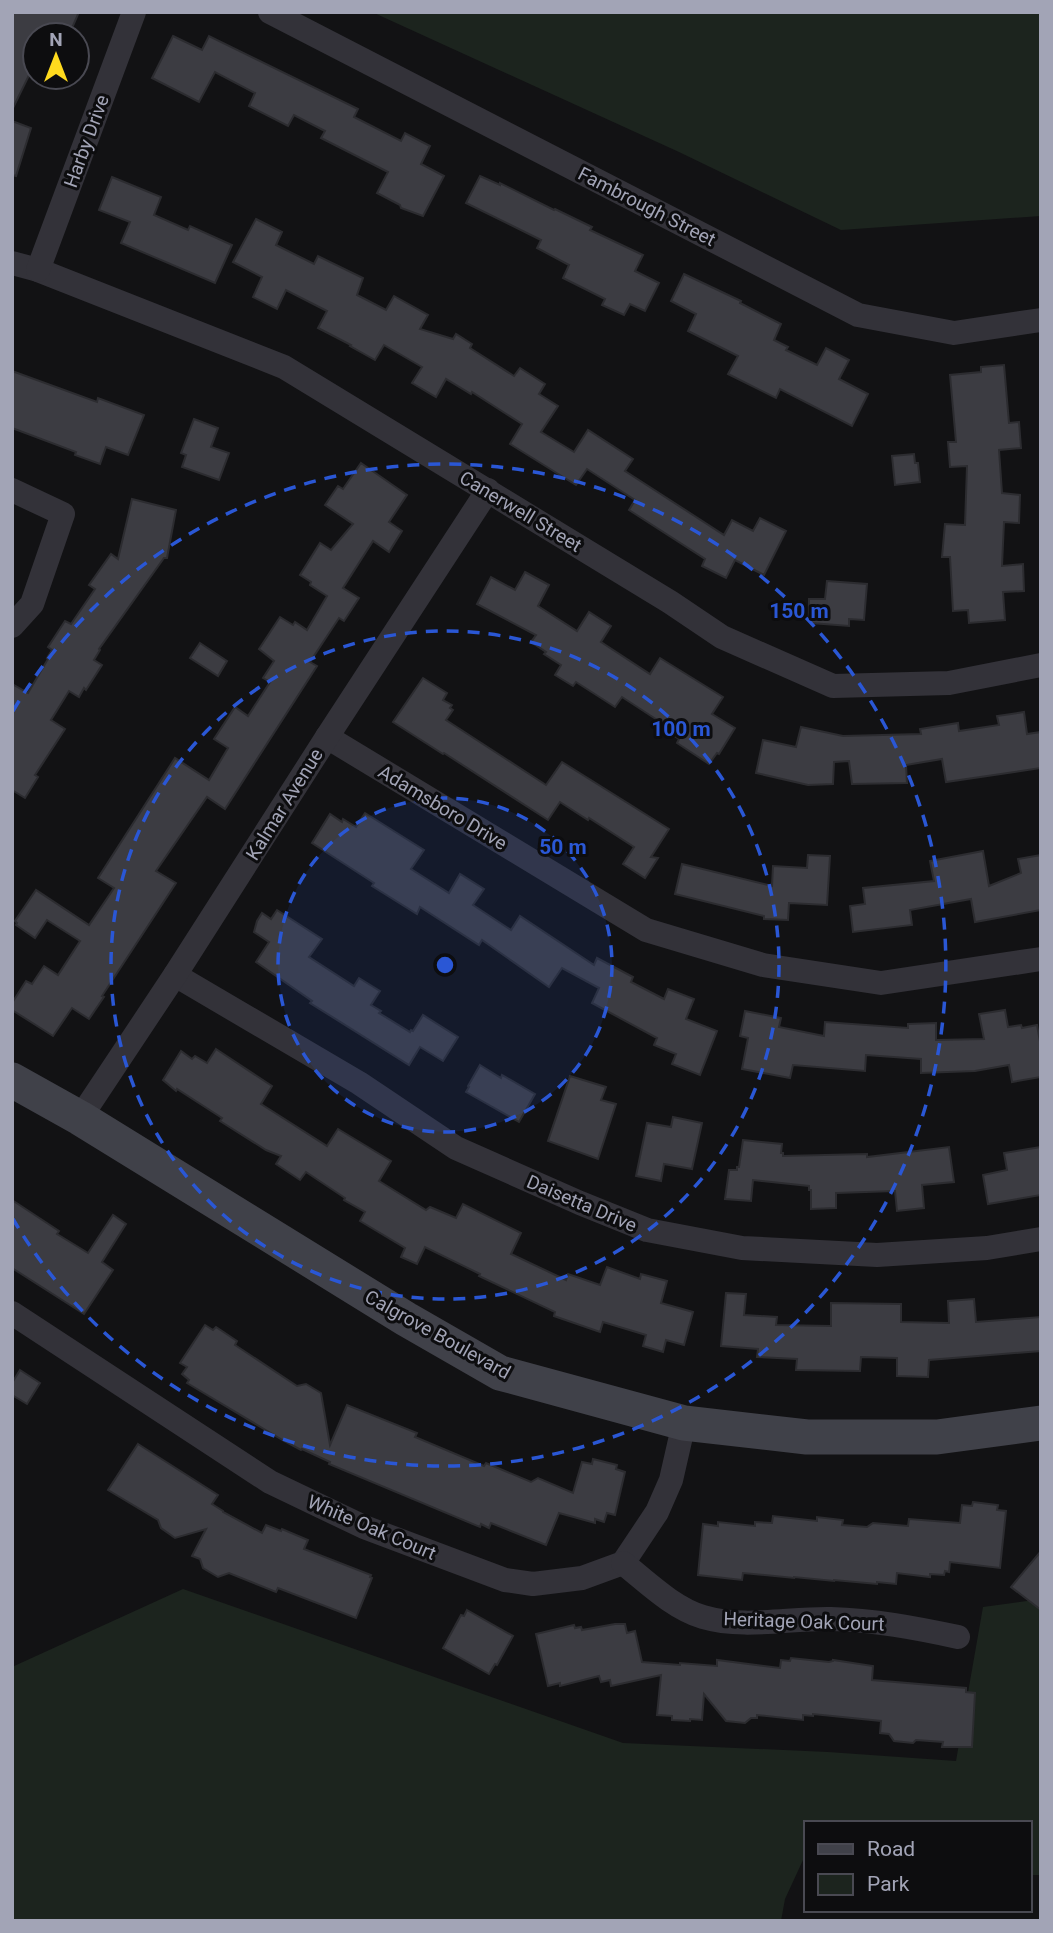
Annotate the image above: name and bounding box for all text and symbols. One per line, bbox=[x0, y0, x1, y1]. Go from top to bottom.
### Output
north arrow bbox=[21, 21, 91, 91]
text: N bbox=[49, 28, 63, 51]
street label: Harby Drive bbox=[59, 92, 114, 191]
street label: Fambrough Street bbox=[574, 162, 719, 251]
street label: Canerwell Street bbox=[456, 466, 586, 557]
text: 150 m bbox=[769, 599, 829, 623]
text: 100 m bbox=[651, 717, 711, 741]
street label: Kalmar Avenue bbox=[241, 744, 328, 864]
street label: Adamsboro Drive bbox=[374, 760, 511, 855]
text: 50 m bbox=[539, 835, 587, 859]
centre of rings bbox=[433, 953, 457, 977]
street label: Daisetta Drive bbox=[523, 1170, 640, 1237]
street label: Calgrove Boulevard bbox=[361, 1285, 515, 1384]
street label: White Oak Court bbox=[304, 1490, 440, 1565]
street label: Heritage Oak Court bbox=[723, 1607, 885, 1636]
legend bbox=[804, 1821, 1032, 1912]
text: Road bbox=[867, 1837, 915, 1861]
text: Park bbox=[867, 1872, 910, 1896]

